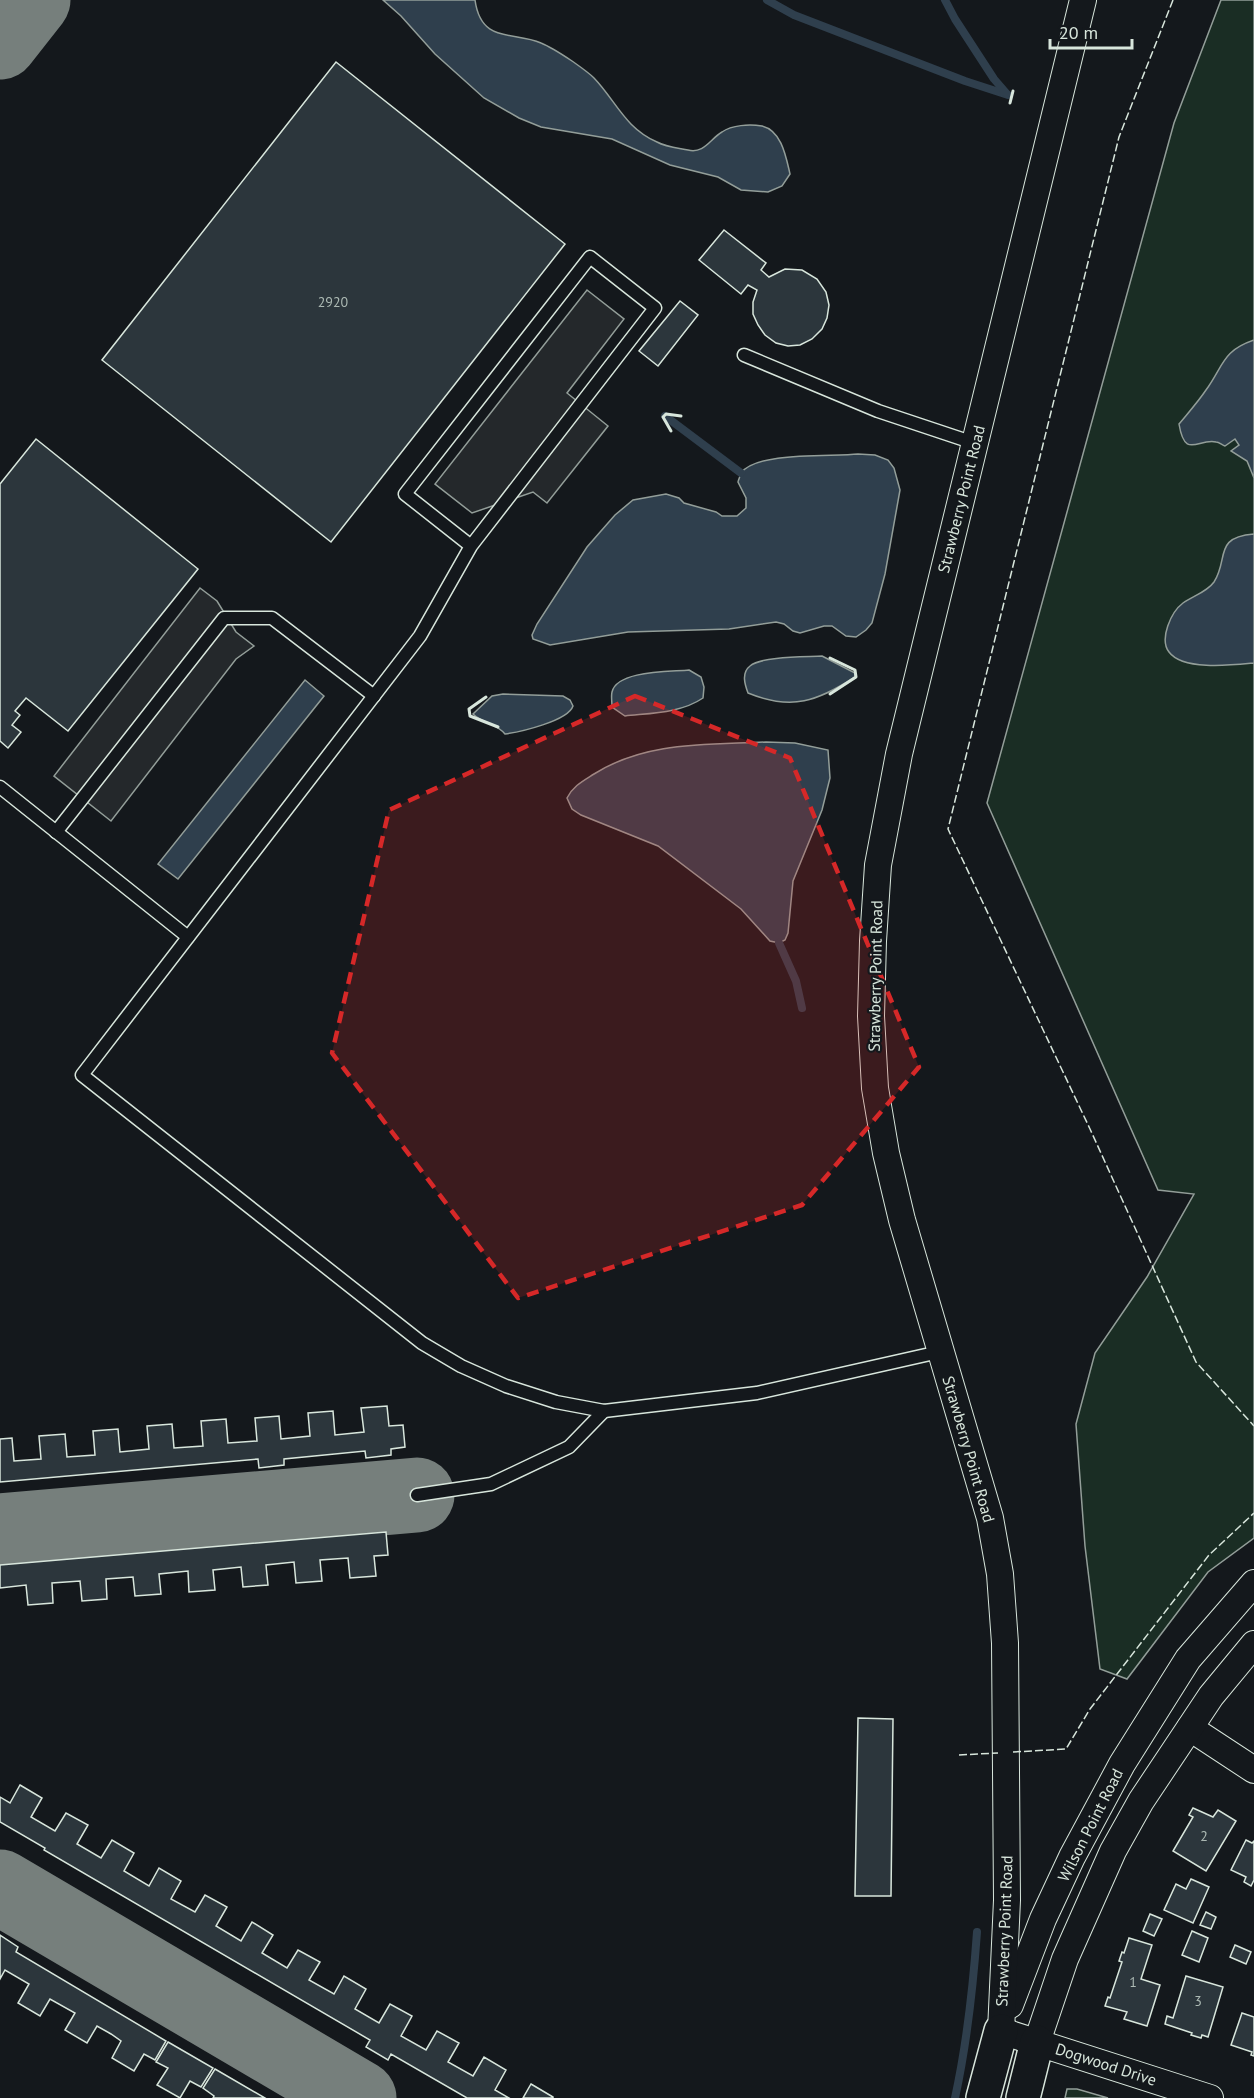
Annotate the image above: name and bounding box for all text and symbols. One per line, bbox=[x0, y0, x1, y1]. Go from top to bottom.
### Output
scale bar bbox=[1050, 12, 1132, 50]
text: 20 m bbox=[1059, 21, 1098, 44]
house number: 2920 bbox=[318, 293, 349, 311]
street label: Strawberry Point Road bbox=[933, 423, 989, 575]
street label: Strawberry Point Road bbox=[864, 900, 886, 1052]
street label: Strawberry Point Road bbox=[939, 1373, 999, 1525]
street label: Wilson Point Road bbox=[1053, 1765, 1127, 1885]
house number: 2 bbox=[1200, 1827, 1208, 1845]
street label: Strawberry Point Road bbox=[991, 1855, 1017, 2007]
house number: 1 bbox=[1129, 1973, 1137, 1991]
house number: 3 bbox=[1194, 1992, 1202, 2010]
street label: Dogwood Drive bbox=[1053, 2038, 1159, 2090]

